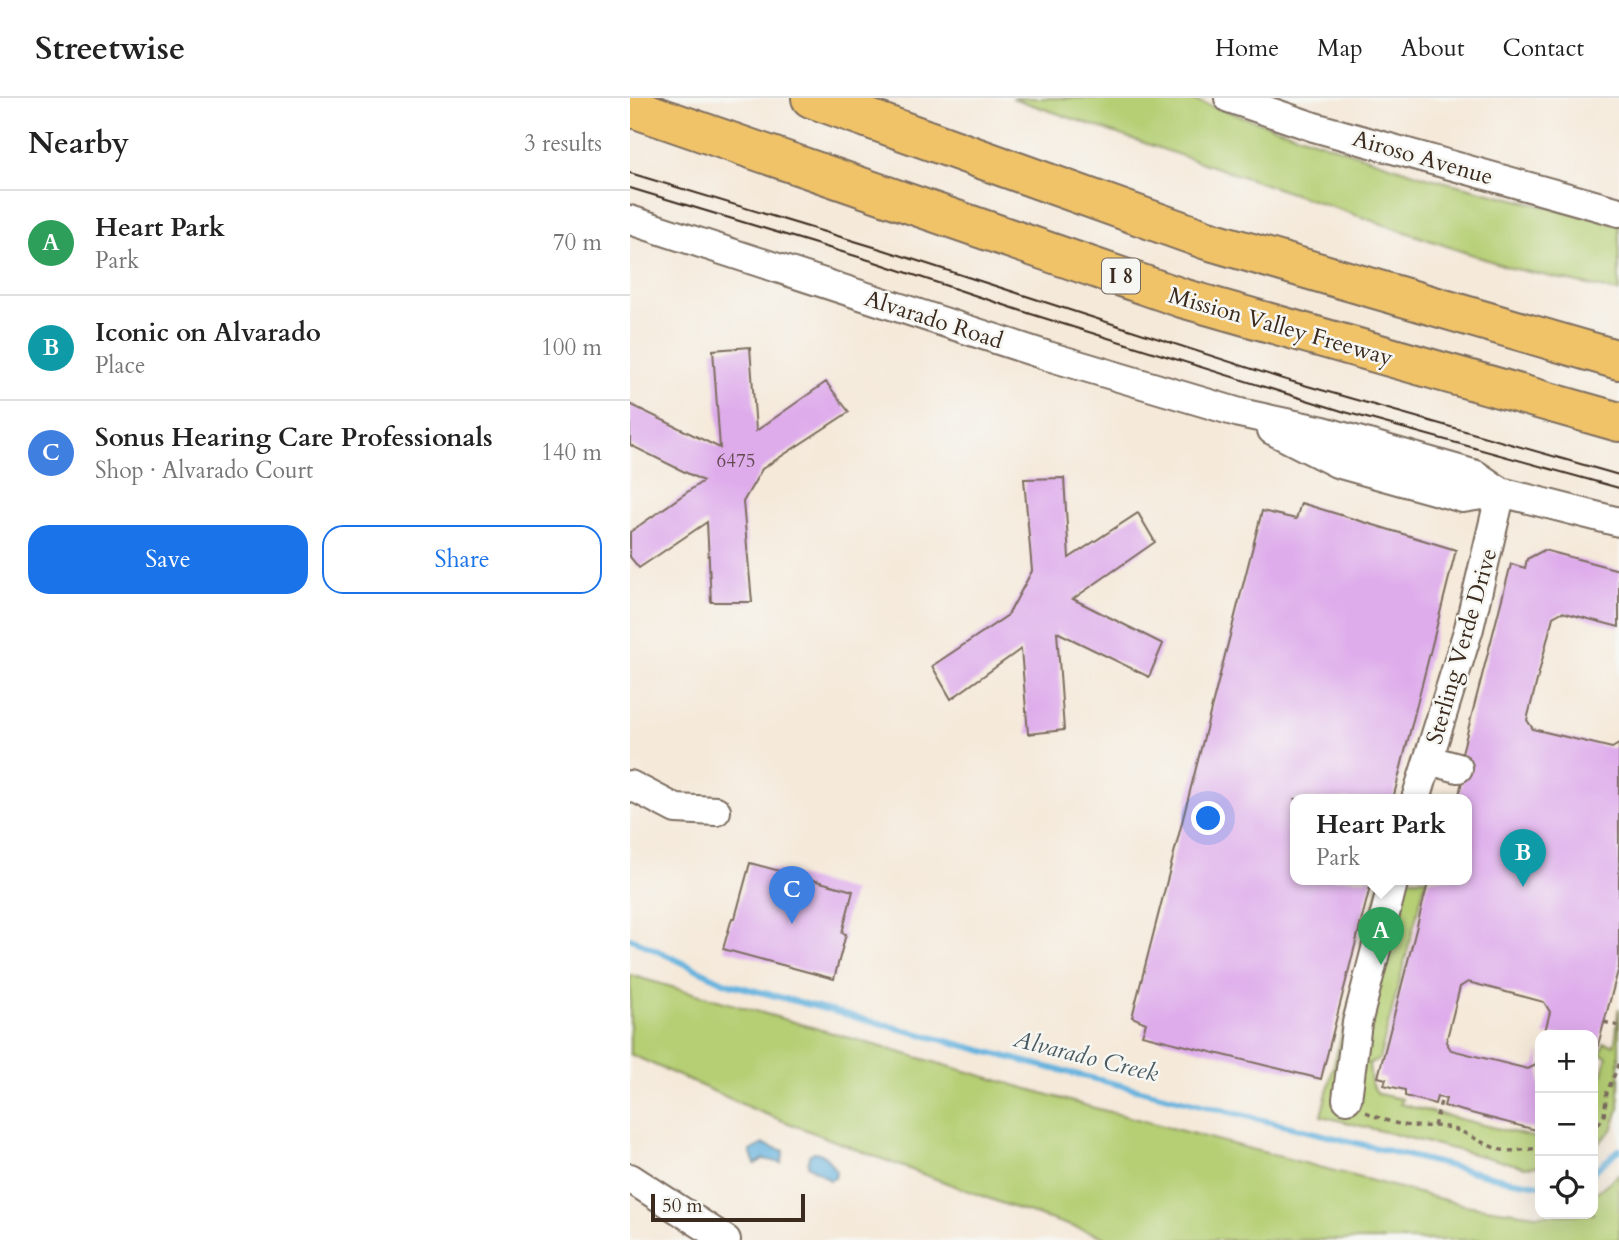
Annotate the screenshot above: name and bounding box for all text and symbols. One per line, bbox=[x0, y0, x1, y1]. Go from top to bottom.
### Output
text: Streetwise bbox=[35, 26, 185, 71]
text: Home bbox=[1215, 32, 1279, 65]
text: Map bbox=[1317, 32, 1363, 65]
text: About bbox=[1401, 32, 1465, 65]
text: Contact bbox=[1503, 32, 1584, 65]
text: Nearby bbox=[28, 123, 129, 164]
street label: Airoso Avenue bbox=[1349, 123, 1497, 192]
text: 3 results bbox=[524, 128, 602, 159]
text: Heart Park bbox=[95, 210, 225, 245]
text: A bbox=[42, 227, 60, 258]
text: 70 m bbox=[553, 227, 602, 258]
text: Park bbox=[95, 245, 139, 276]
road number: I 8 bbox=[1102, 258, 1140, 294]
street label: Mission Valley Freeway bbox=[1165, 280, 1397, 373]
street label: Alvarado Road bbox=[861, 283, 1008, 357]
text: Iconic on Alvarado bbox=[95, 315, 321, 350]
text: B bbox=[43, 332, 59, 363]
text: 100 m bbox=[541, 332, 602, 363]
text: Place bbox=[95, 350, 145, 381]
text: Sonus Hearing Care Professionals bbox=[95, 420, 493, 455]
text: C bbox=[42, 437, 60, 468]
text: 140 m bbox=[541, 437, 602, 468]
house number: 6475 bbox=[717, 448, 755, 474]
text: Shop · Alvarado Court bbox=[95, 455, 313, 486]
button: Save bbox=[28, 525, 308, 594]
button: Share bbox=[322, 525, 602, 594]
street label: Sterling Verde Drive bbox=[1419, 545, 1504, 748]
popup bbox=[1290, 794, 1472, 885]
your location bbox=[1191, 801, 1225, 835]
text: Heart Park bbox=[1316, 807, 1446, 842]
pin: B bbox=[1500, 829, 1546, 887]
text: Park bbox=[1316, 842, 1360, 873]
pin: C bbox=[769, 866, 815, 924]
pin: A bbox=[1358, 907, 1404, 965]
water label: Alvarado Creek bbox=[1009, 1022, 1162, 1090]
map controls bbox=[1535, 1030, 1598, 1219]
button: + bbox=[1535, 1030, 1598, 1093]
button: − bbox=[1535, 1093, 1598, 1156]
button: locate bbox=[1535, 1156, 1598, 1219]
scale bar bbox=[651, 1191, 805, 1223]
text: 50 m bbox=[662, 1193, 703, 1219]

